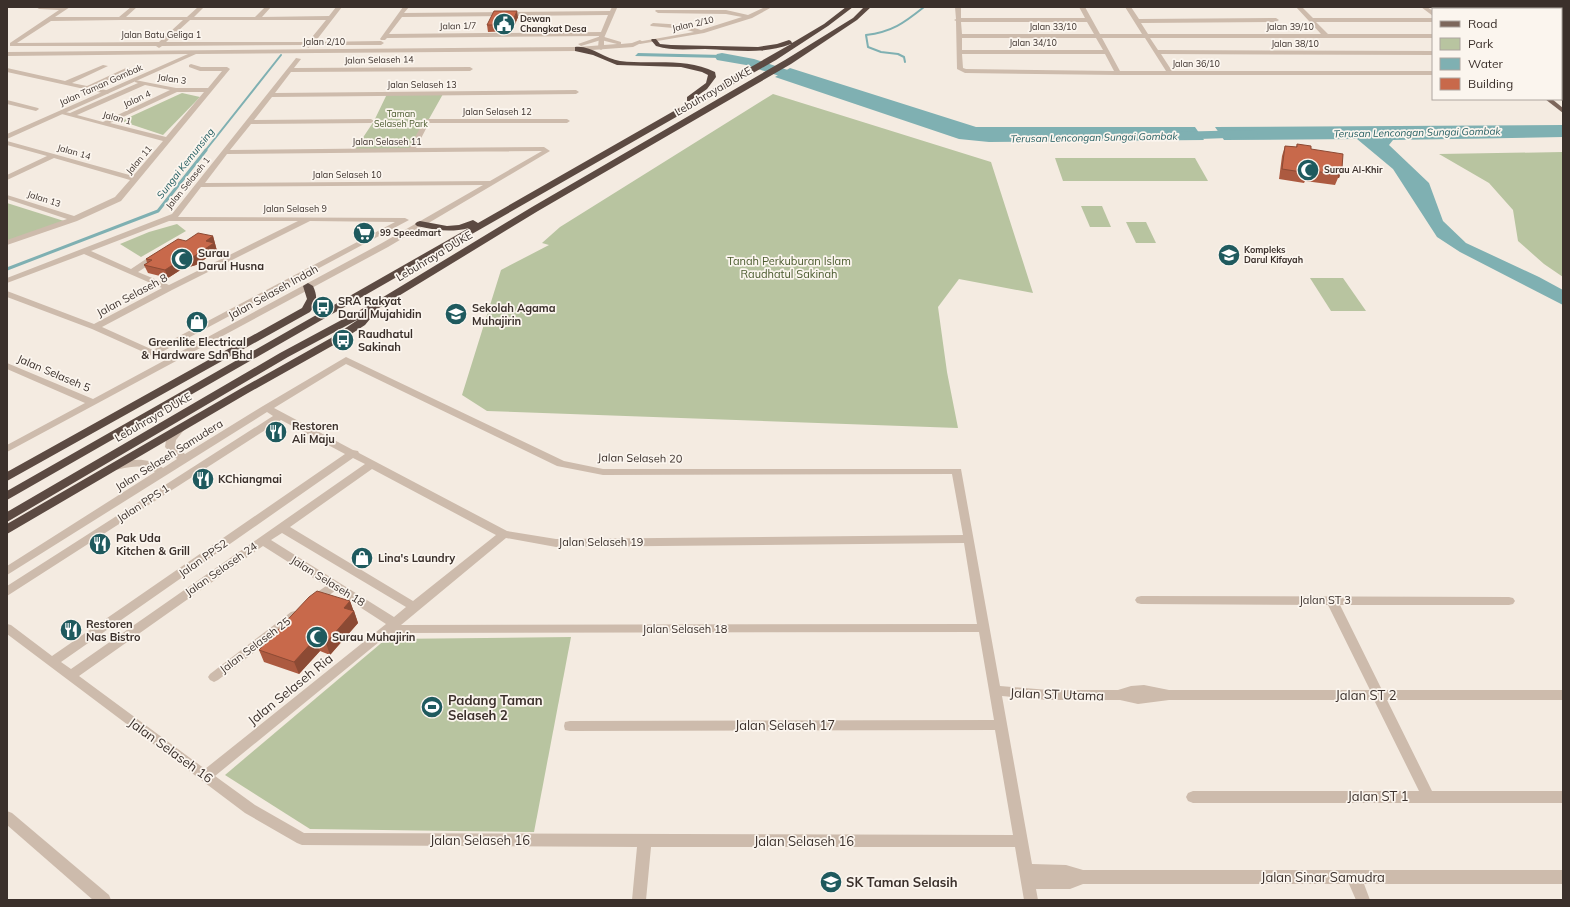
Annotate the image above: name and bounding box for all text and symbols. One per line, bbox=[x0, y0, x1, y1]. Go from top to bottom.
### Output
legend bbox=[1432, 8, 1562, 100]
public building icon: Dewan Changkat Desa bbox=[491, 11, 517, 37]
place label: Dewan Changkat Desa bbox=[520, 13, 587, 34]
street label: Jalan 2/10 bbox=[671, 13, 715, 34]
text: Road bbox=[1468, 16, 1497, 31]
street label: Jalan 1/7 bbox=[439, 20, 477, 31]
street label: Jalan 33/10 bbox=[1029, 21, 1077, 32]
street label: Jalan 39/10 bbox=[1266, 21, 1314, 32]
street label: Jalan Batu Geliga 1 bbox=[121, 29, 201, 40]
street label: Jalan 2/10 bbox=[303, 36, 345, 47]
text: Park bbox=[1468, 36, 1494, 51]
street label: Jalan 34/10 bbox=[1009, 37, 1057, 48]
street label: Jalan 38/10 bbox=[1271, 38, 1319, 49]
street label: Jalan Selaseh 14 bbox=[344, 53, 414, 66]
text: Water bbox=[1468, 56, 1504, 71]
street label: Jalan 36/10 bbox=[1172, 58, 1220, 69]
street label: Jalan Taman Gombak bbox=[58, 61, 144, 108]
street label: Lebuhraya DUKE bbox=[672, 63, 754, 119]
street label: Jalan 3 bbox=[157, 71, 187, 86]
text: Building bbox=[1468, 76, 1513, 91]
street label: Jalan Selaseh 13 bbox=[387, 79, 457, 90]
street label: Jalan 4 bbox=[121, 87, 153, 110]
street label: Jalan Selaseh 12 bbox=[462, 106, 532, 117]
street label: Jalan 1 bbox=[102, 108, 133, 127]
park label: Taman Selaseh Park bbox=[374, 108, 428, 129]
water label: Sungai Kemunsing bbox=[154, 125, 217, 201]
water label: Terusan Lencongan Sungai Gombak bbox=[1333, 125, 1501, 140]
water label: Terusan Lencongan Sungai Gombak bbox=[1010, 130, 1178, 145]
street label: Jalan Selaseh 11 bbox=[352, 136, 422, 147]
street label: Jalan 14 bbox=[56, 142, 93, 162]
street label: Jalan 11 bbox=[123, 143, 154, 176]
street label: Jalan Selaseh 1 bbox=[163, 154, 212, 211]
mosque icon: Surau Al-Khir bbox=[1295, 157, 1321, 183]
place label: Surau Al-Khir bbox=[1324, 164, 1383, 175]
street label: Jalan Selaseh 10 bbox=[312, 169, 382, 180]
street label: Jalan 13 bbox=[26, 188, 62, 209]
street label: Jalan Selaseh 9 bbox=[263, 203, 327, 214]
supermarket icon: 99 Speedmart bbox=[351, 220, 377, 246]
place label: 99 Speedmart bbox=[380, 227, 442, 238]
street label: Lebuhraya DUKE bbox=[393, 228, 475, 284]
school or university icon: Kompleks Darul Kifayah bbox=[1216, 242, 1242, 268]
place label: Kompleks Darul Kifayah bbox=[1244, 244, 1303, 266]
mosque icon: Surau Darul Husna bbox=[169, 246, 195, 272]
place label: Surau Darul Husna bbox=[198, 246, 264, 273]
park label: Tanah Perkuburan Islam Raudhatul Sakinah bbox=[727, 254, 851, 281]
street label: Jalan Selaseh Indah bbox=[226, 262, 320, 322]
street label: Jalan Selaseh 8 bbox=[94, 270, 170, 320]
bus stop icon: SRA Rakyat Darul Mujahidin bbox=[310, 294, 336, 320]
place label: SRA Rakyat Darul Mujahidin bbox=[338, 294, 422, 321]
school or university icon: Sekolah Agama Muhajirin bbox=[443, 301, 469, 327]
place label: Sekolah Agama Muhajirin bbox=[472, 301, 556, 328]
shop icon: Greenlite Electrical & Hardware Sdn Bhd bbox=[184, 309, 210, 335]
bus stop icon: Raudhatul Sakinah bbox=[330, 327, 356, 353]
place label: Raudhatul Sakinah bbox=[358, 327, 413, 354]
place label: Greenlite Electrical & Hardware Sdn Bhd bbox=[141, 335, 253, 362]
street label: Jalan Selaseh 5 bbox=[15, 351, 93, 395]
street label: Lebuhraya DUKE bbox=[112, 389, 194, 445]
street label: Jalan Selaseh Samudera bbox=[113, 416, 225, 494]
restaurant icon: Restoren Ali Maju bbox=[263, 419, 289, 445]
place label: Restoren Ali Maju bbox=[292, 419, 339, 446]
street label: Jalan Selaseh 20 bbox=[598, 450, 683, 466]
restaurant icon: KChiangmai bbox=[190, 466, 216, 492]
place label: KChiangmai bbox=[218, 472, 282, 486]
street label: Jalan PPS 1 bbox=[114, 481, 172, 525]
restaurant icon: Pak Uda Kitchen & Grill bbox=[87, 531, 113, 557]
place label: Pak Uda Kitchen & Grill bbox=[116, 531, 190, 558]
street label: Jalan Selaseh 19 bbox=[559, 535, 643, 549]
street label: Jalan PPS2 bbox=[176, 536, 230, 580]
street label: Jalan Selaseh 24 bbox=[182, 539, 260, 599]
shop icon: Lina's Laundry bbox=[349, 545, 375, 571]
place label: Lina's Laundry bbox=[378, 551, 455, 565]
street label: Jalan Selaseh 18 bbox=[288, 553, 368, 610]
street label: Jalan ST 3 bbox=[1299, 593, 1351, 607]
street label: Jalan Selaseh 25 bbox=[217, 614, 293, 676]
restaurant icon: Restoren Nas Bistro bbox=[58, 617, 84, 643]
place label: Restoren Nas Bistro bbox=[86, 617, 141, 644]
street label: Jalan Selaseh 18 bbox=[643, 622, 728, 636]
mosque icon: Surau Muhajirin bbox=[304, 624, 330, 650]
place label: Surau Muhajirin bbox=[332, 630, 415, 644]
street label: Jalan Selaseh Ria bbox=[244, 650, 336, 728]
street label: Jalan ST Utama bbox=[1010, 684, 1104, 704]
street label: Jalan ST 2 bbox=[1336, 687, 1397, 703]
place label: Padang Taman Selaseh 2 bbox=[448, 692, 543, 723]
sports icon: Padang Taman Selaseh 2 bbox=[419, 694, 445, 720]
street label: Jalan Selaseh 16 bbox=[126, 714, 216, 786]
street label: Jalan Selaseh 17 bbox=[735, 717, 835, 733]
street label: Jalan ST 1 bbox=[1348, 788, 1408, 804]
street label: Jalan Selaseh 16 bbox=[430, 832, 530, 848]
street label: Jalan Selaseh 16 bbox=[754, 833, 854, 849]
school or university icon: SK Taman Selasih bbox=[818, 869, 844, 895]
street label: Jalan Sinar Samudra bbox=[1261, 869, 1385, 885]
place label: SK Taman Selasih bbox=[846, 874, 958, 890]

